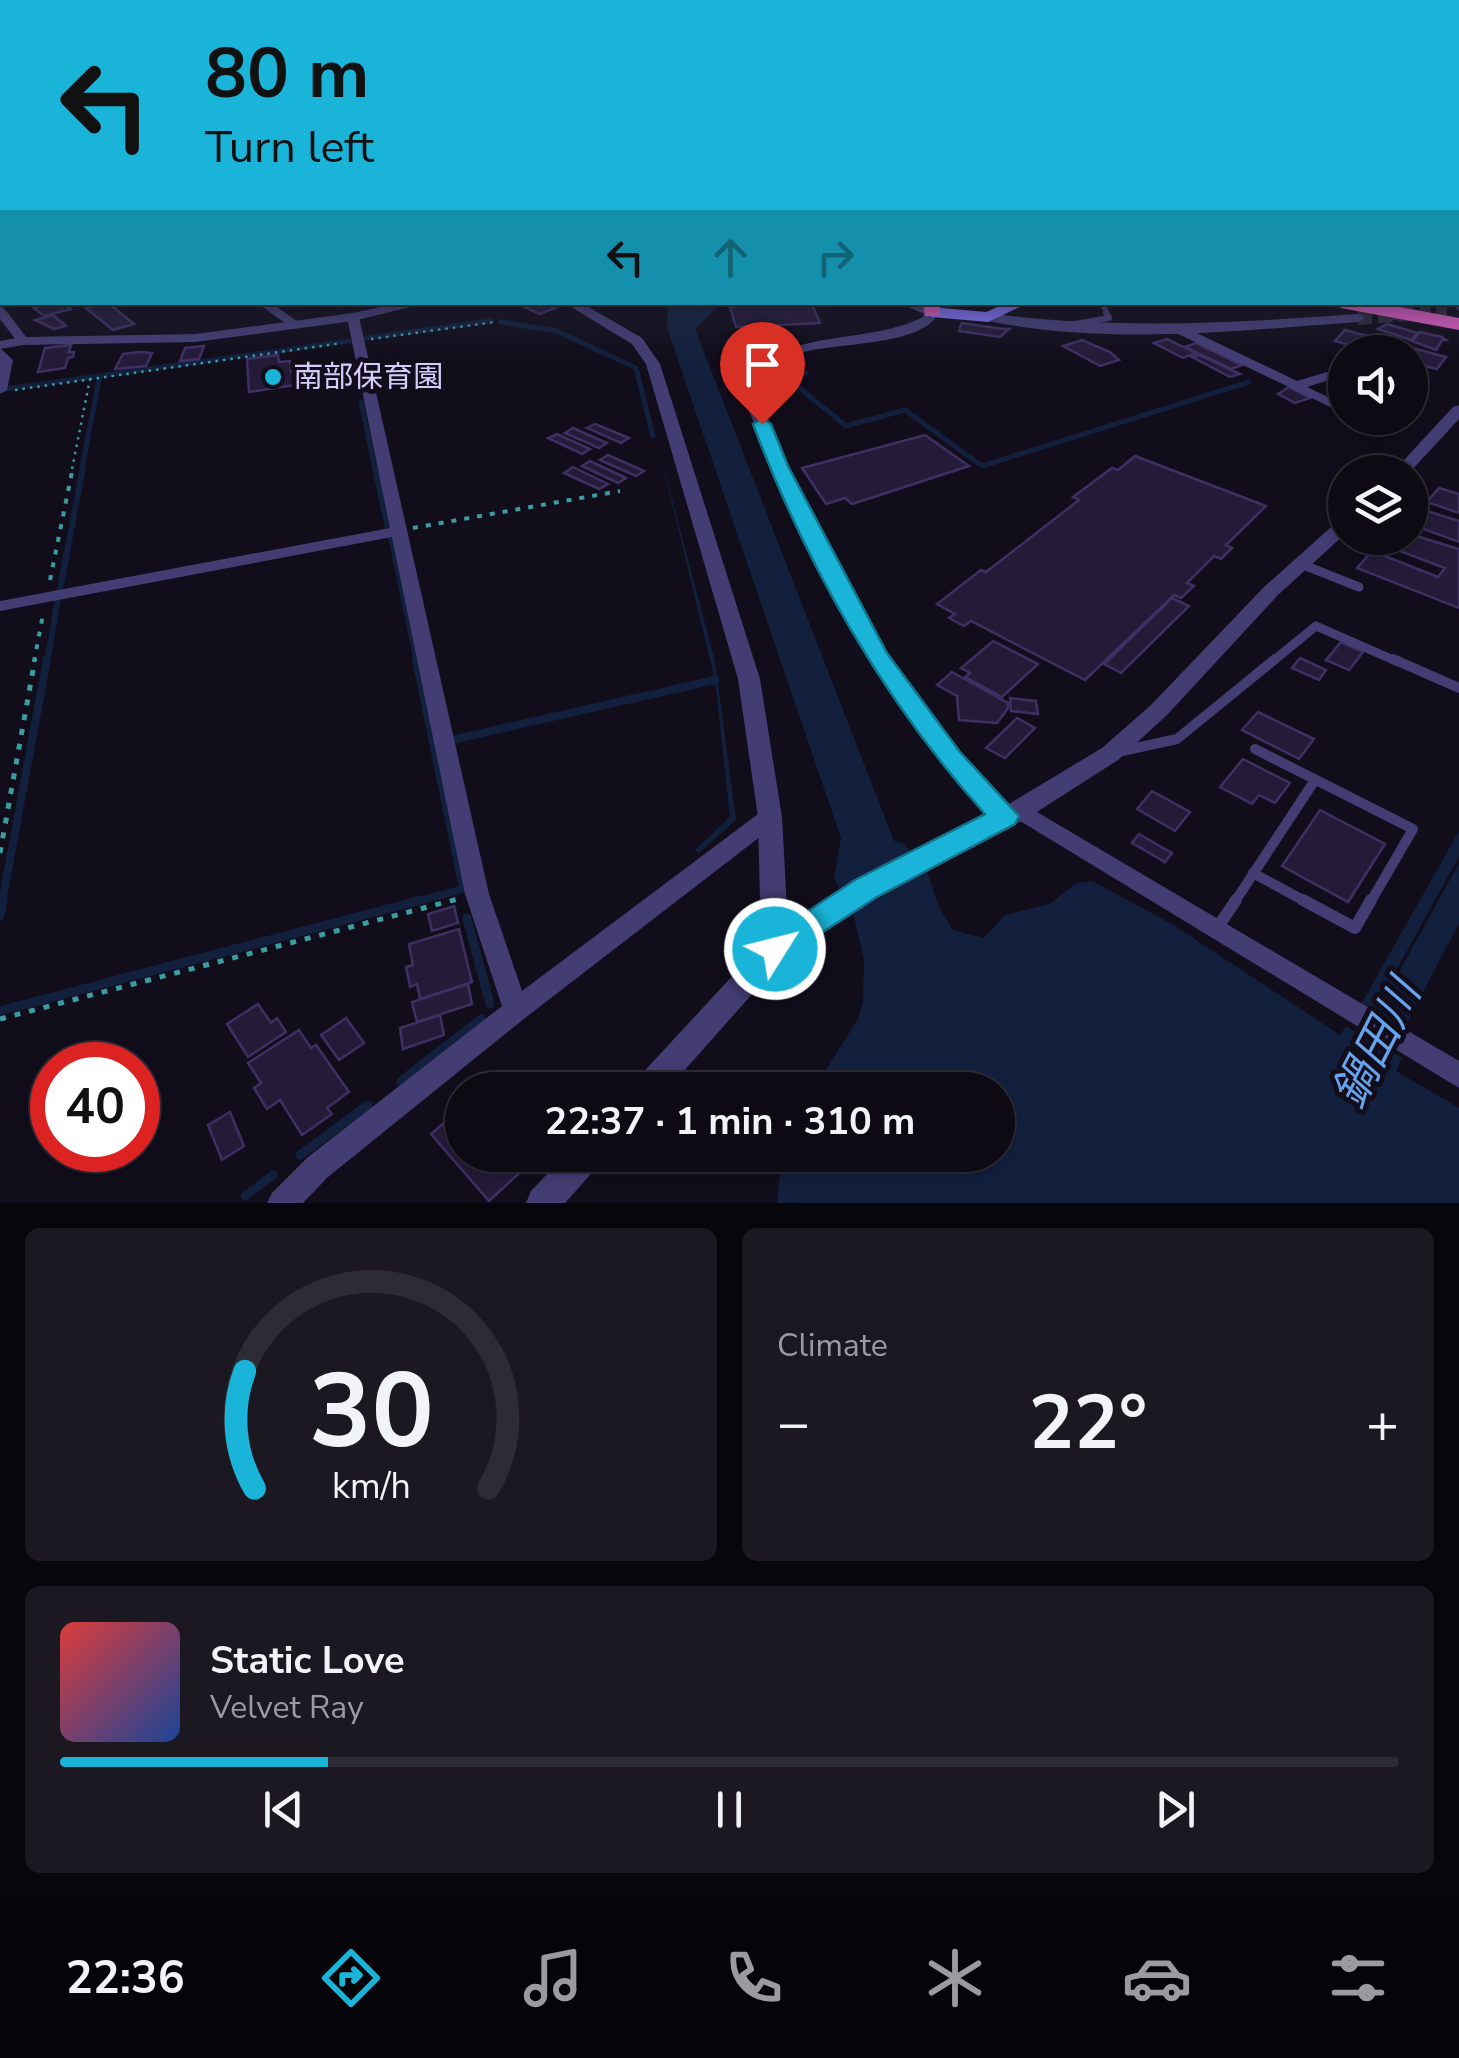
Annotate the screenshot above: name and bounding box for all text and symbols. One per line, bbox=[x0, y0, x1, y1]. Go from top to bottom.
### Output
text: 80 m bbox=[205, 26, 369, 122]
icon: left bbox=[40, 40, 170, 170]
text: Turn left bbox=[205, 117, 374, 178]
icon: left bbox=[598, 230, 653, 285]
icon: ahead bbox=[703, 230, 758, 285]
icon: right bbox=[808, 230, 863, 285]
pin bbox=[720, 322, 805, 425]
map controls bbox=[1328, 335, 1428, 555]
button: sound bbox=[1328, 335, 1428, 435]
icon: arrive bbox=[735, 337, 790, 392]
place label: 南部保育園 bbox=[293, 357, 443, 398]
marker: 南部保育園 bbox=[262, 366, 284, 388]
button: layers bbox=[1328, 455, 1428, 555]
position arrow bbox=[723, 897, 827, 1001]
water label: 鍋田川 bbox=[1320, 966, 1437, 1118]
speed limit sign: 40 bbox=[30, 1042, 160, 1172]
text: 22:37 · 1 min · 310 m bbox=[545, 1096, 915, 1147]
text: Climate bbox=[777, 1324, 888, 1367]
text: 30 bbox=[309, 1341, 433, 1483]
text: 22° bbox=[1029, 1372, 1147, 1474]
text: − bbox=[777, 1386, 810, 1461]
text: + bbox=[1366, 1386, 1399, 1461]
text: km/h bbox=[332, 1462, 410, 1511]
text: Static Love bbox=[210, 1635, 405, 1686]
text: Velvet Ray bbox=[210, 1686, 364, 1729]
icon: previous bbox=[256, 1782, 311, 1837]
icon: pause bbox=[702, 1782, 757, 1837]
icon: next bbox=[1148, 1782, 1203, 1837]
icon: directions bbox=[316, 1943, 386, 2013]
icon: music bbox=[518, 1943, 588, 2013]
icon: phone bbox=[719, 1943, 789, 2013]
icon: climate bbox=[920, 1943, 990, 2013]
icon: car bbox=[1122, 1943, 1192, 2013]
icon: filters bbox=[1323, 1943, 1393, 2013]
text: 22:36 bbox=[66, 1948, 185, 2009]

